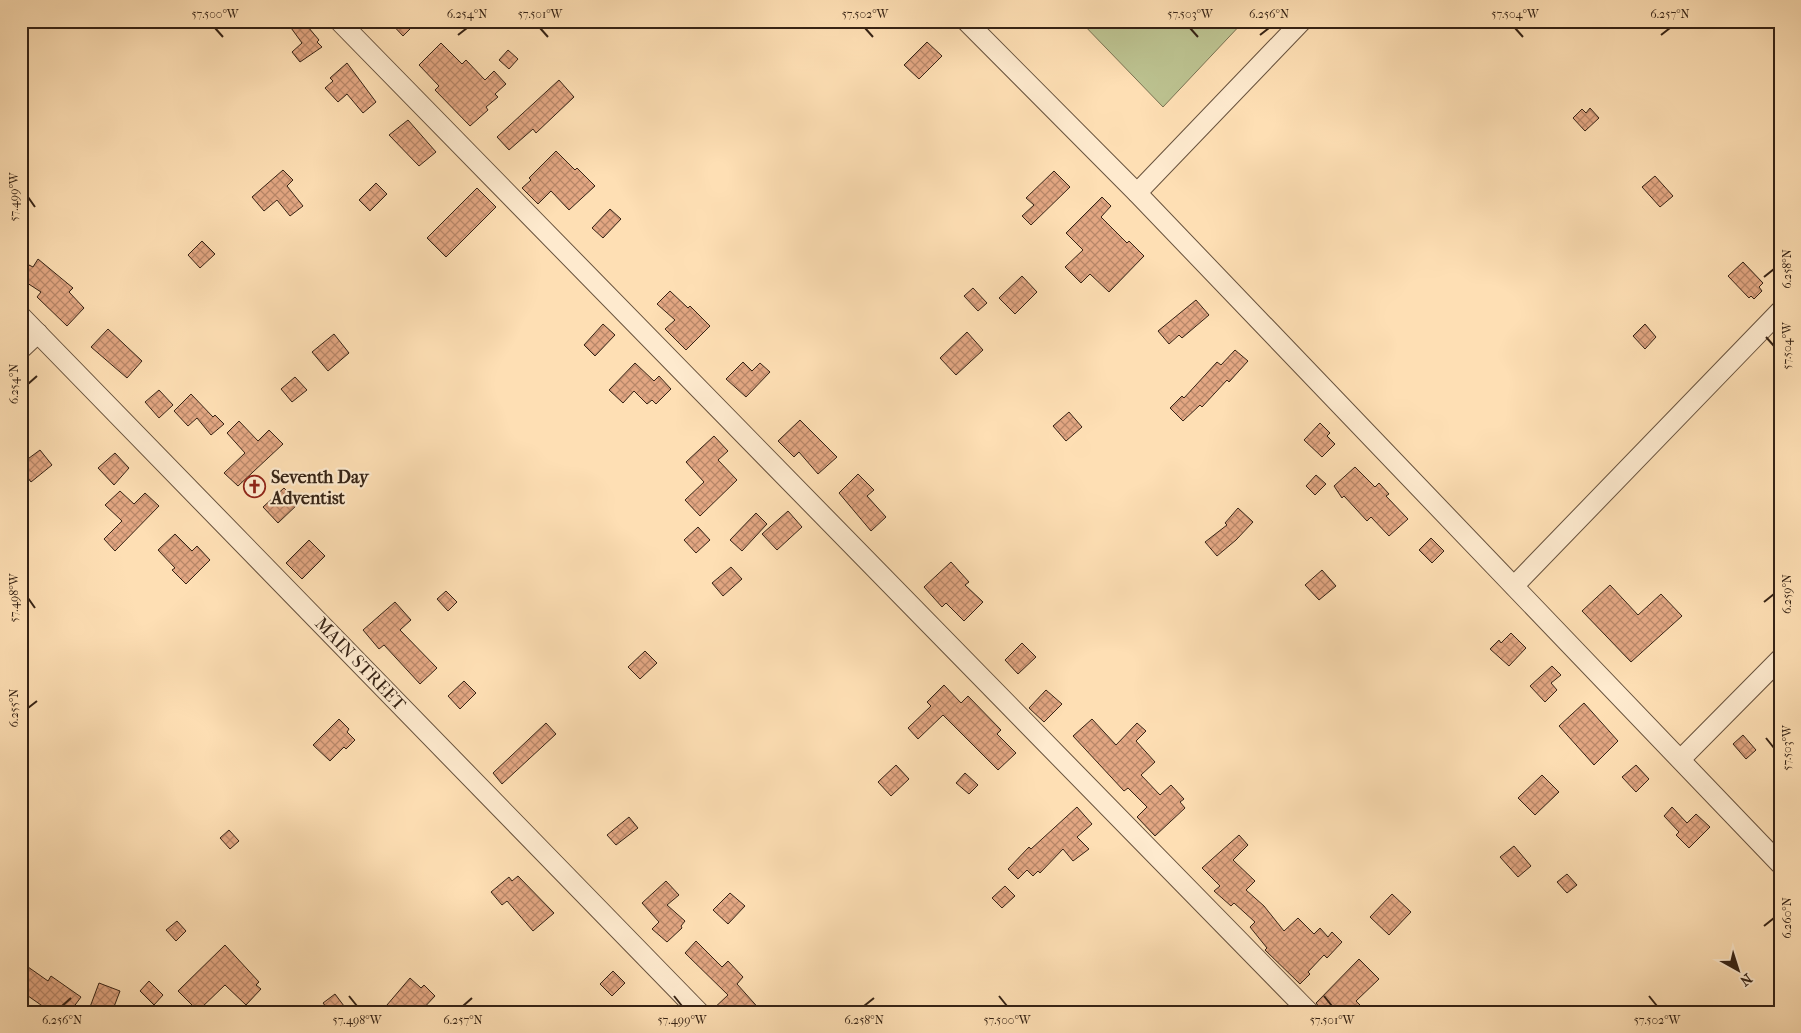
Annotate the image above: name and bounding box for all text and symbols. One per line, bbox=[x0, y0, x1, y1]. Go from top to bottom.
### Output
text: 57.500°W bbox=[191, 7, 240, 21]
text: 6.254°N bbox=[447, 7, 487, 21]
text: 57.501°W bbox=[518, 7, 564, 21]
text: 57.502°W bbox=[842, 7, 890, 21]
text: 57.503°W bbox=[1167, 7, 1214, 21]
text: 6.256°N bbox=[1249, 7, 1289, 21]
text: 57.504°W bbox=[1491, 7, 1540, 21]
text: 6.257°N bbox=[1650, 7, 1690, 21]
text: 57.499°W bbox=[7, 171, 21, 222]
text: 6.258°N bbox=[1780, 249, 1794, 289]
text: 57.504°W bbox=[1780, 321, 1794, 370]
text: 6.254°N bbox=[7, 364, 21, 404]
place label: Seventh Day Adventist bbox=[270, 467, 370, 509]
church icon: Seventh Day Adventist bbox=[243, 475, 267, 499]
text: 57.498°W bbox=[7, 572, 21, 622]
text: 6.259°N bbox=[1780, 574, 1794, 614]
street label: MAIN STREET bbox=[310, 613, 410, 716]
text: 6.255°N bbox=[7, 689, 21, 727]
text: 57.503°W bbox=[1780, 724, 1794, 771]
text: 6.260°N bbox=[1780, 897, 1794, 939]
north arrow bbox=[1714, 946, 1764, 996]
text: N bbox=[1736, 970, 1755, 990]
text: 6.256°N bbox=[42, 1013, 82, 1027]
text: 57.498°W bbox=[333, 1013, 383, 1027]
text: 6.257°N bbox=[443, 1013, 483, 1027]
text: 57.499°W bbox=[657, 1013, 708, 1027]
text: 6.258°N bbox=[844, 1013, 884, 1027]
text: 57.500°W bbox=[983, 1013, 1032, 1027]
text: 57.501°W bbox=[1310, 1013, 1356, 1027]
text: 57.502°W bbox=[1634, 1013, 1682, 1027]

